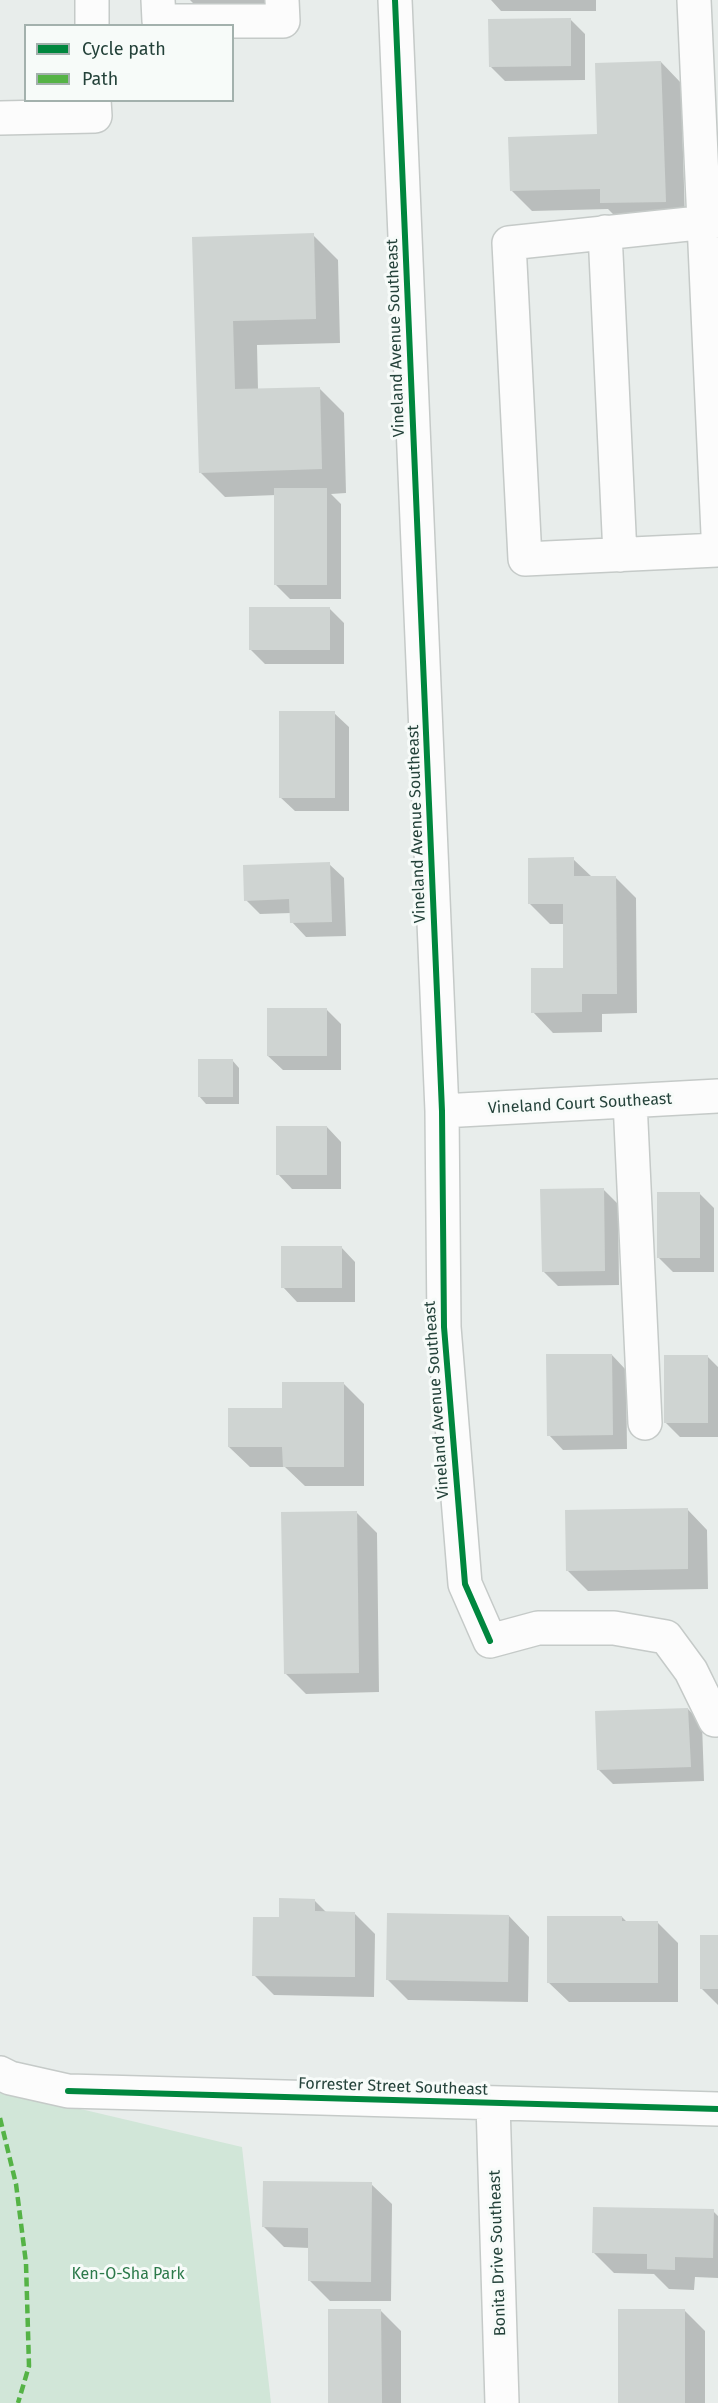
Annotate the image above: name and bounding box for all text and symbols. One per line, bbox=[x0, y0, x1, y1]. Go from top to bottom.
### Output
legend bbox=[24, 24, 234, 102]
text: Cycle path bbox=[82, 38, 166, 60]
text: Path bbox=[82, 68, 118, 90]
street label: Vineland Avenue Southeast bbox=[383, 239, 409, 437]
street label: Vineland Avenue Southeast bbox=[404, 725, 430, 923]
street label: Vineland Court Southeast bbox=[487, 1090, 673, 1118]
street label: Vineland Avenue Southeast bbox=[421, 1300, 453, 1500]
street label: Forrester Street Southeast bbox=[298, 2074, 488, 2100]
street label: Bonita Drive Southeast bbox=[486, 2170, 510, 2336]
park label: Ken-O-Sha Park bbox=[71, 2265, 185, 2285]

